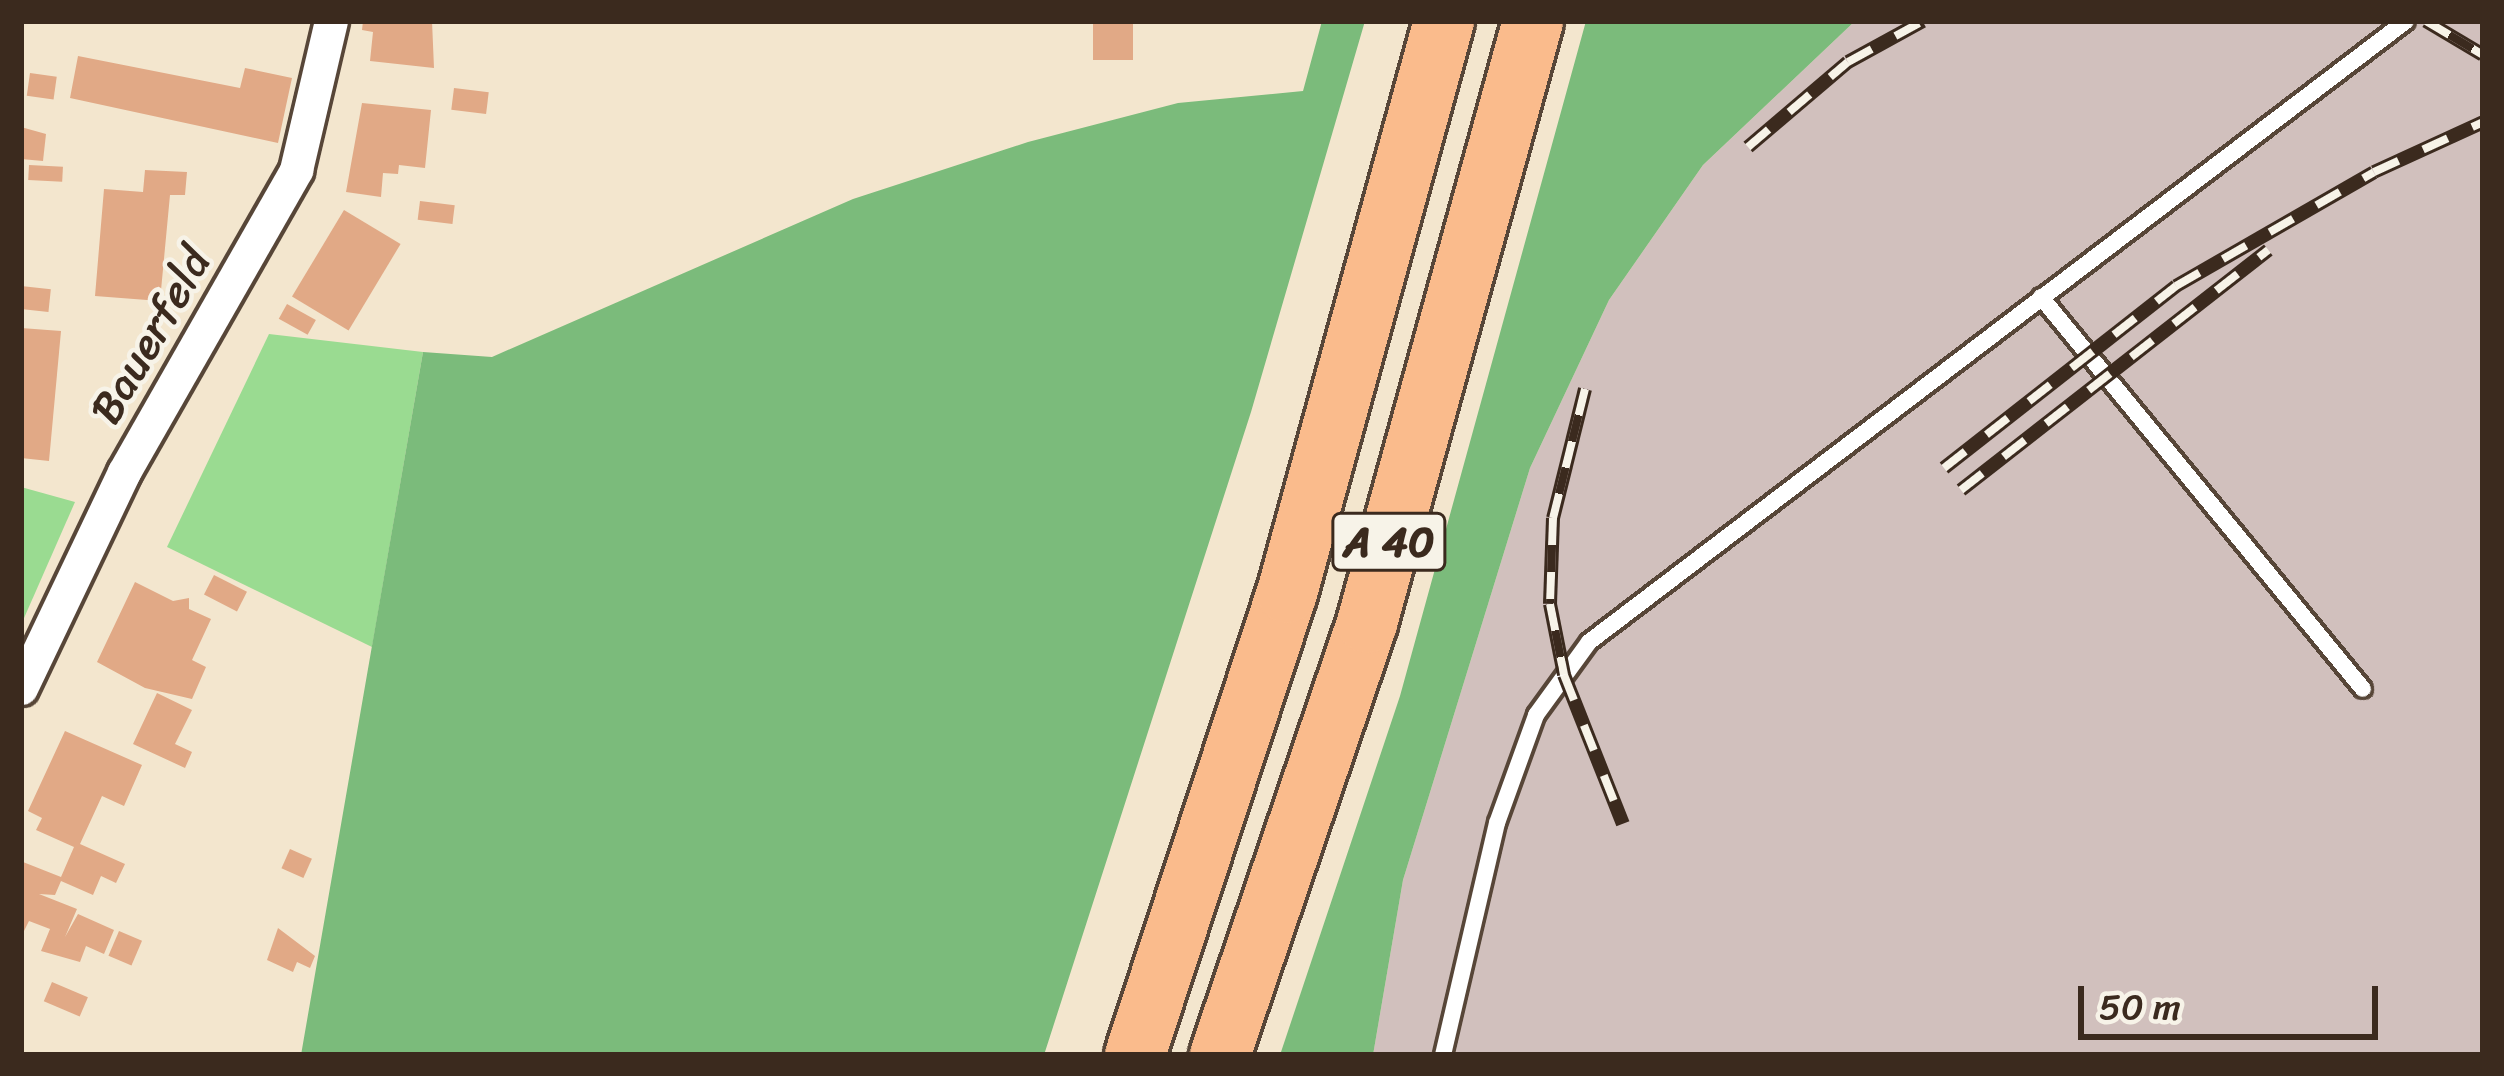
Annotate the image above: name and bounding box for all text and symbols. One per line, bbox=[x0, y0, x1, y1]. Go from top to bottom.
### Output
street label: Bauerfeld bbox=[79, 238, 223, 434]
road number: A 40 bbox=[1329, 506, 1449, 578]
scale bar bbox=[2084, 962, 2384, 1036]
text: 50 m bbox=[2099, 975, 2181, 1039]

